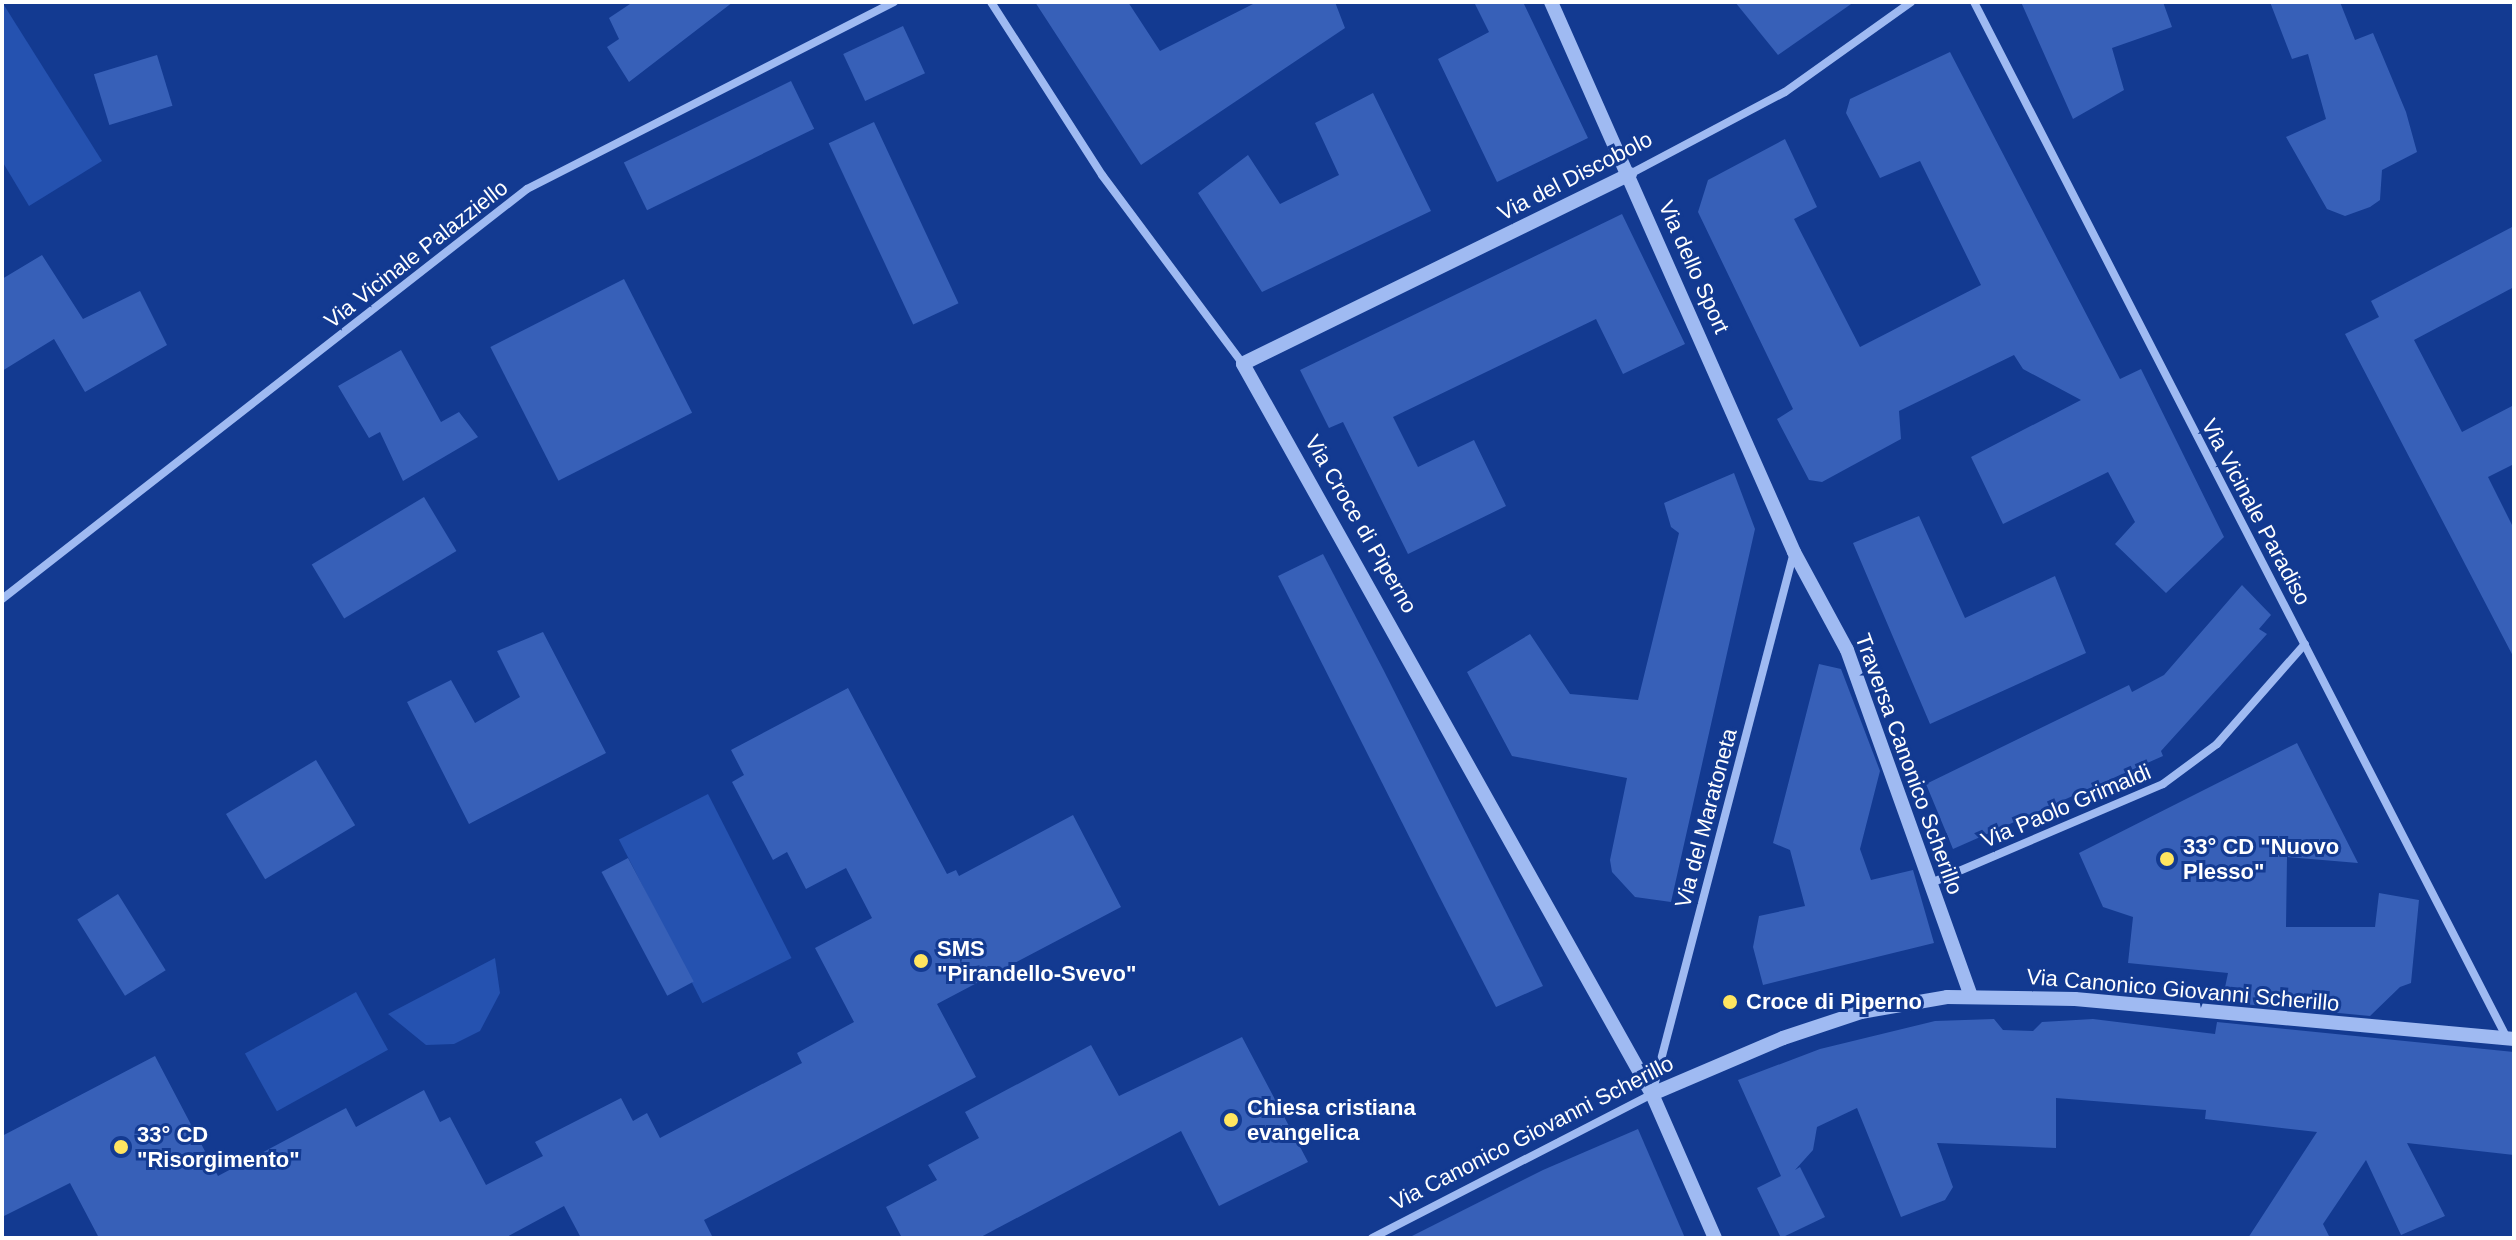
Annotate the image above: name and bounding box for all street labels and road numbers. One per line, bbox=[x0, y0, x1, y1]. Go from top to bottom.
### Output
street label: Via del Discobolo bbox=[1493, 126, 1657, 226]
street label: Via Vicinale Palazziello bbox=[319, 174, 513, 334]
street label: Via dello Sport bbox=[1653, 196, 1735, 338]
street label: Via Vicinale Paradiso bbox=[2196, 414, 2316, 610]
street label: Via Croce di Piperno bbox=[1299, 430, 1423, 618]
street label: Traversa Canonico Scherillo bbox=[1849, 630, 1969, 898]
street label: Via del Maratoneta bbox=[1669, 726, 1743, 910]
street label: Via Paolo Grimaldi bbox=[1977, 758, 2155, 854]
street label: Via Canonico Giovanni Scherillo bbox=[2026, 963, 2340, 1017]
street label: Via Canonico Giovanni Scherillo bbox=[1386, 1050, 1678, 1216]

